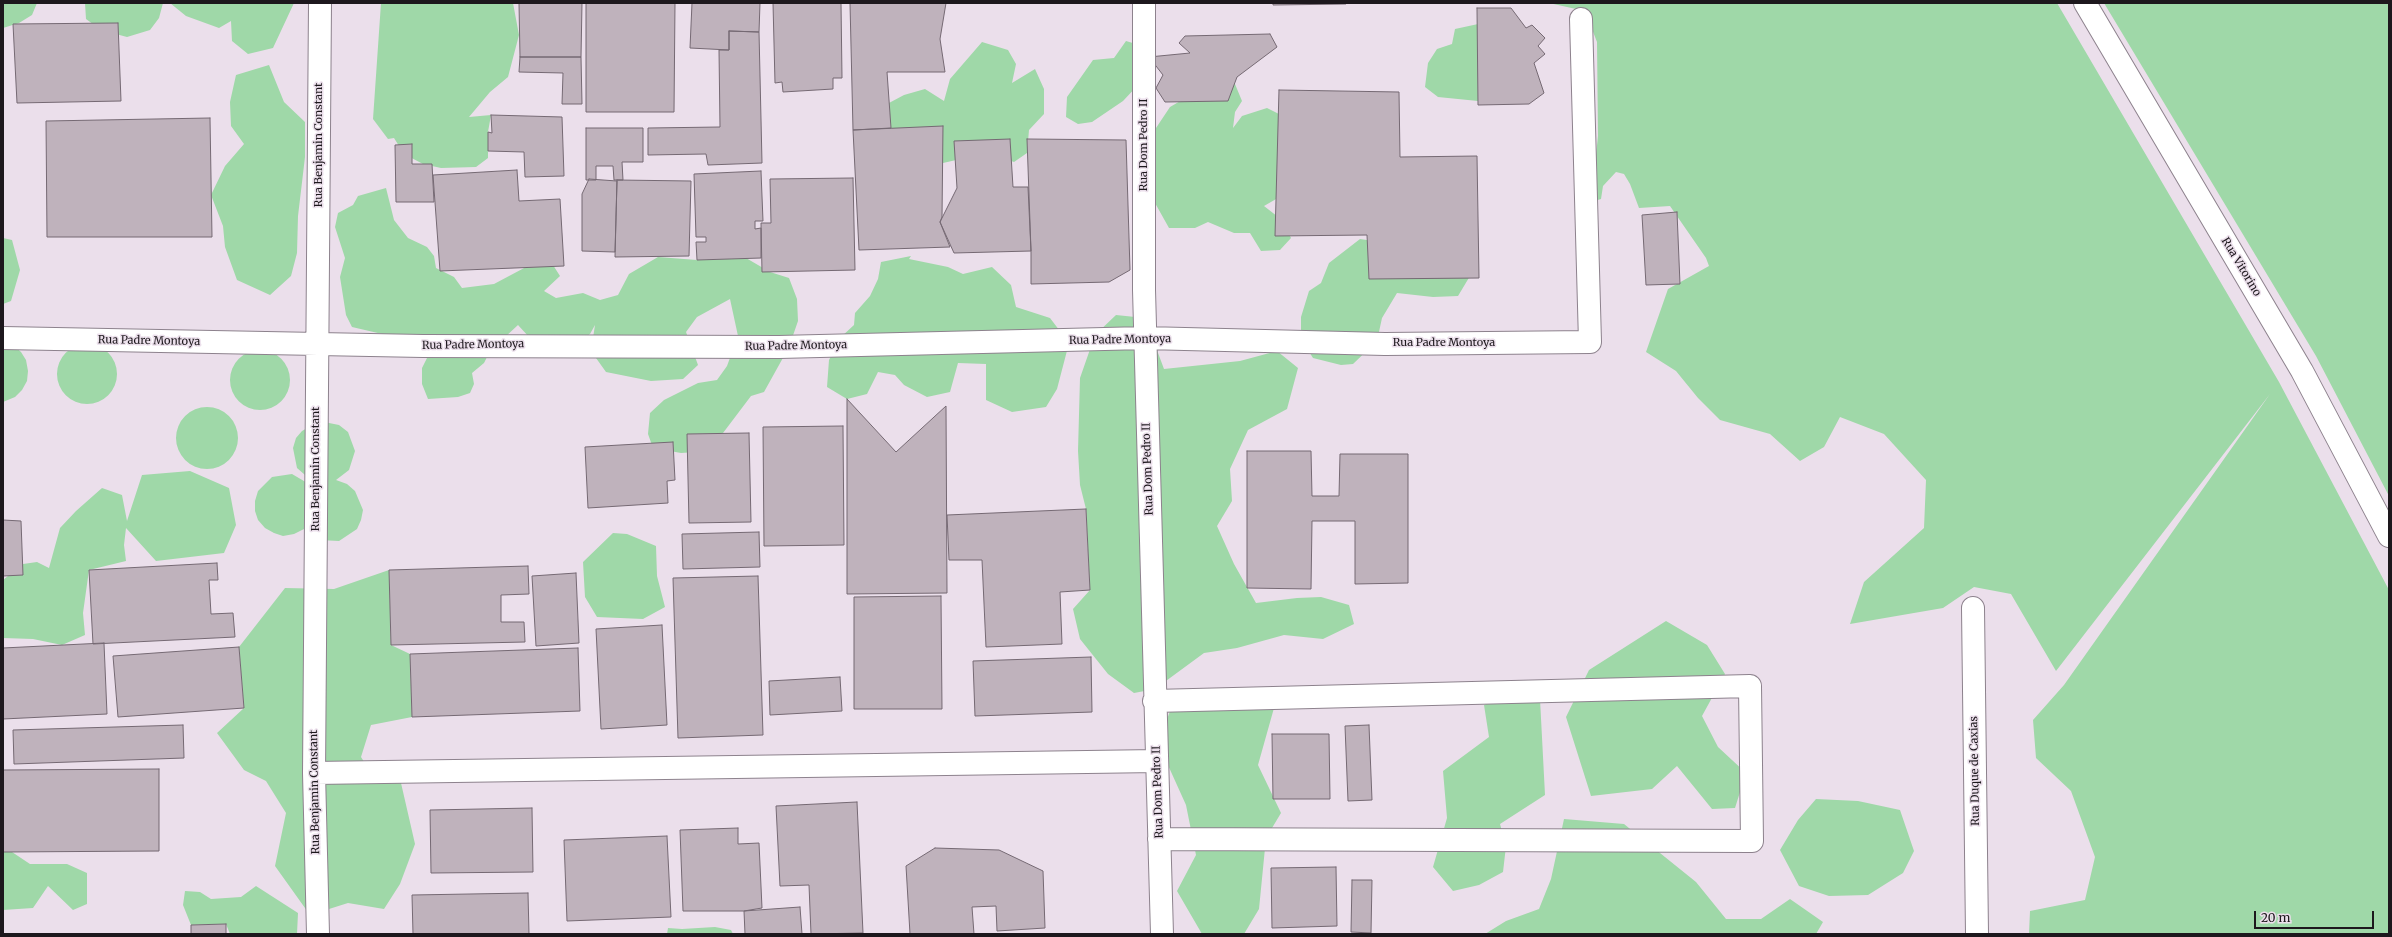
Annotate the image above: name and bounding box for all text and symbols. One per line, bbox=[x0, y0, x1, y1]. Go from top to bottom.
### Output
street label: Rua Benjamin Constant bbox=[312, 83, 326, 207]
street label: Rua Dom Pedro II bbox=[1137, 99, 1151, 191]
street label: Rua Vitorino bbox=[2218, 235, 2264, 299]
street label: Rua Padre Montoya bbox=[1069, 333, 1171, 347]
street label: Rua Padre Montoya bbox=[98, 334, 200, 348]
street label: Rua Padre Montoya bbox=[1393, 336, 1495, 350]
street label: Rua Padre Montoya bbox=[422, 338, 524, 352]
street label: Rua Padre Montoya bbox=[745, 339, 847, 353]
street label: Rua Benjamin Constant bbox=[309, 407, 323, 531]
street label: Rua Dom Pedro II bbox=[1140, 422, 1156, 516]
street label: Rua Duque de Caxias bbox=[1967, 716, 1983, 826]
street label: Rua Benjamin Constant bbox=[307, 730, 323, 854]
street label: Rua Dom Pedro II bbox=[1150, 745, 1166, 839]
scale bar bbox=[2256, 903, 2376, 929]
text: 20 m bbox=[2261, 910, 2290, 925]

